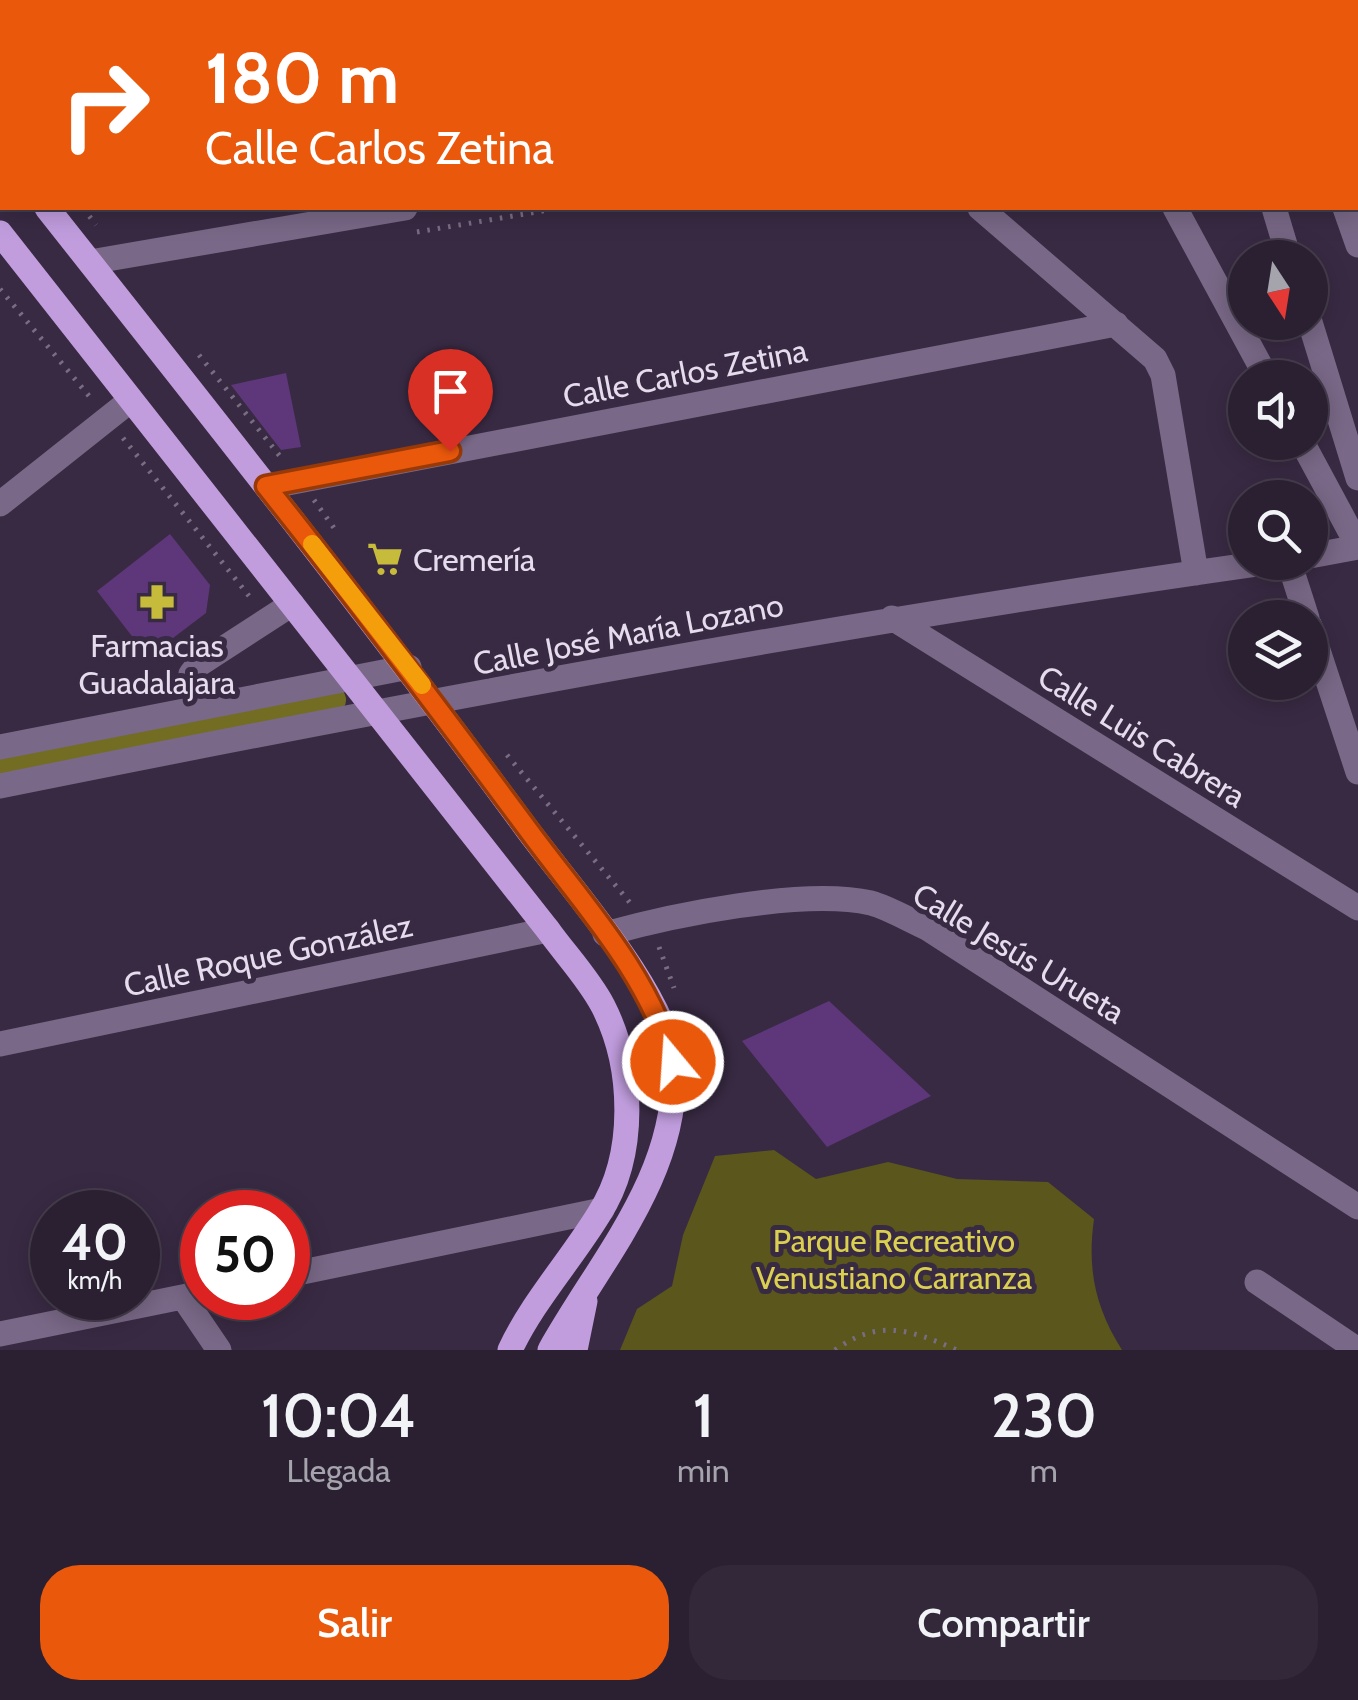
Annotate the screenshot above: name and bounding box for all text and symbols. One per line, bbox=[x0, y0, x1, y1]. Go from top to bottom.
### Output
text: 180 m bbox=[205, 35, 399, 121]
icon: right bbox=[40, 40, 170, 170]
text: Calle Carlos Zetina bbox=[205, 121, 554, 175]
north arrow bbox=[1228, 240, 1328, 340]
map controls bbox=[1228, 240, 1328, 700]
street label: Calle Carlos Zetina bbox=[560, 330, 811, 416]
pin bbox=[408, 349, 493, 452]
button: sound bbox=[1228, 360, 1328, 460]
icon: arrive bbox=[423, 364, 478, 419]
button: search bbox=[1228, 480, 1328, 580]
supermarket icon: Cremería bbox=[366, 540, 404, 578]
place label: Cremería bbox=[413, 540, 536, 579]
pharmacy icon: Farmacias Guadalajara bbox=[138, 583, 176, 621]
street label: Calle José María Lozano bbox=[470, 585, 786, 683]
button: layers bbox=[1228, 600, 1328, 700]
place label: Farmacias Guadalajara bbox=[79, 626, 236, 702]
street label: Calle Luis Cabrera bbox=[1031, 657, 1254, 816]
street label: Calle Jesús Urueta bbox=[906, 874, 1133, 1032]
street label: Calle Roque González bbox=[120, 905, 416, 1005]
position arrow bbox=[621, 1010, 725, 1114]
speed limit sign: 50 bbox=[180, 1190, 310, 1320]
text: 40 bbox=[62, 1212, 128, 1273]
park label: Parque Recreativo Venustiano Carranza bbox=[756, 1221, 1033, 1297]
text: km/h bbox=[68, 1265, 122, 1295]
text: 10:04 bbox=[261, 1379, 416, 1452]
text: 1 bbox=[693, 1379, 714, 1452]
text: 230 bbox=[991, 1379, 1097, 1452]
text: Llegada bbox=[286, 1451, 391, 1490]
text: min bbox=[677, 1451, 730, 1490]
text: m bbox=[1030, 1451, 1058, 1490]
button: Salir bbox=[40, 1565, 669, 1680]
button: Compartir bbox=[689, 1565, 1318, 1680]

